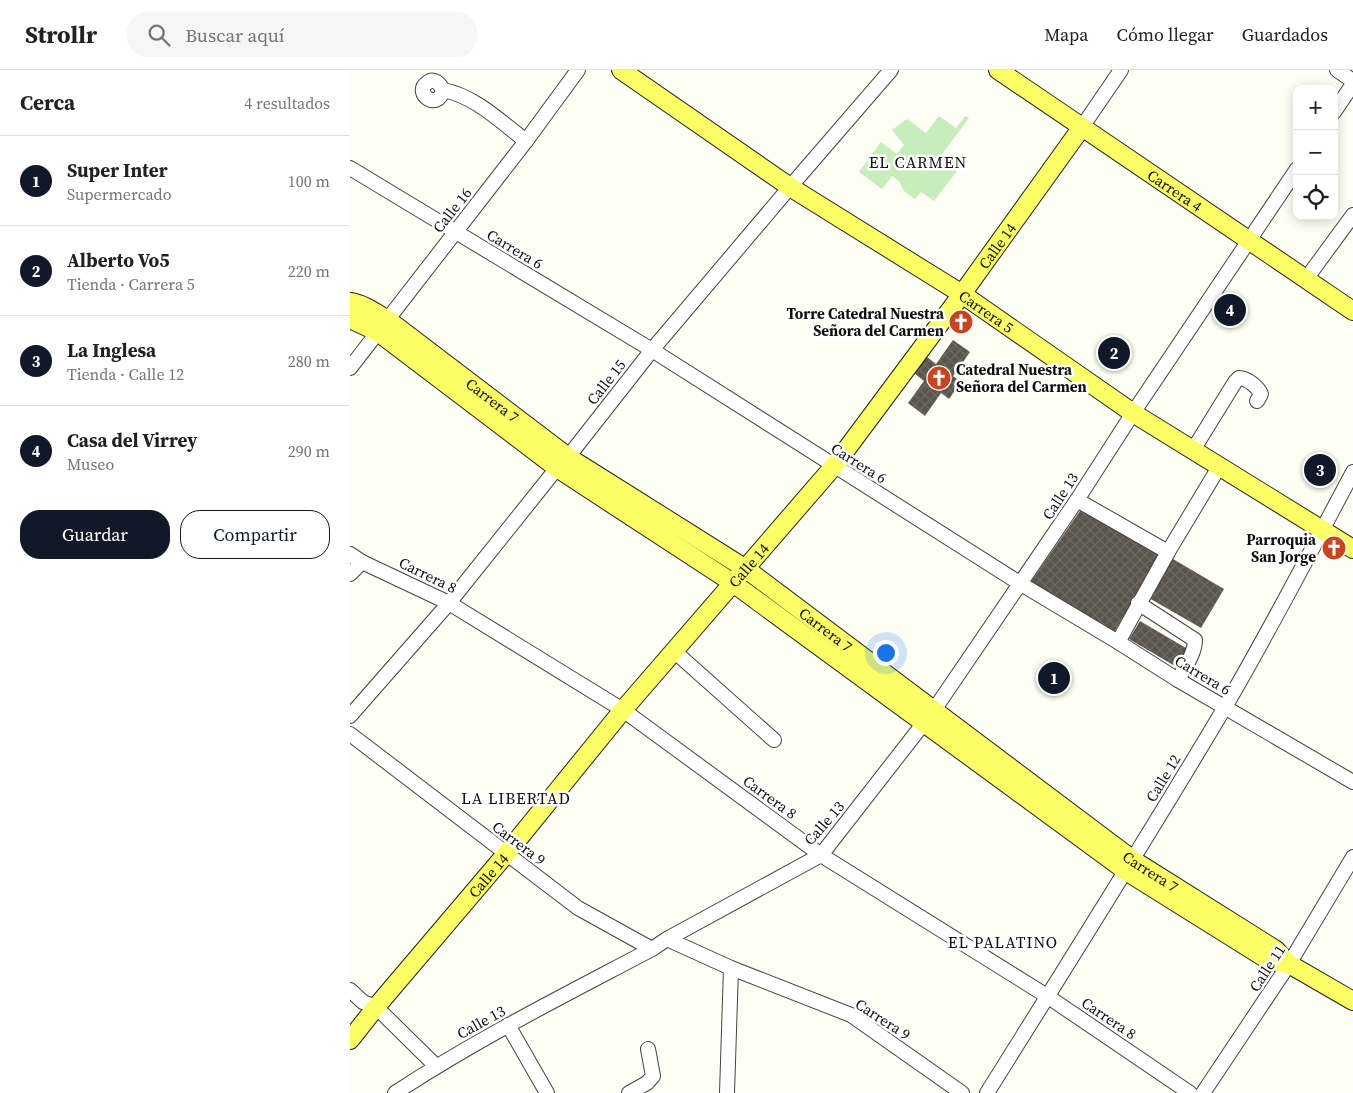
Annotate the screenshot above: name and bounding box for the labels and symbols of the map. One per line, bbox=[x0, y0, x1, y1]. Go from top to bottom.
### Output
district label: EL CARMEN bbox=[869, 151, 967, 173]
street label: Carrera 4 bbox=[1143, 164, 1207, 217]
street label: Calle 16 bbox=[428, 183, 476, 237]
street label: Calle 14 bbox=[973, 218, 1021, 273]
street label: Carrera 6 bbox=[483, 224, 547, 274]
street label: Carrera 5 bbox=[955, 285, 1018, 337]
pin: 4 bbox=[1214, 291, 1246, 329]
place label: Torre Catedral Nuestra Señora del Carmen bbox=[786, 303, 945, 341]
church icon: Torre Catedral Nuestra Señora del Carmen bbox=[948, 309, 974, 335]
pin: 2 bbox=[1098, 334, 1130, 372]
street label: Calle 15 bbox=[582, 355, 630, 409]
place label: Catedral Nuestra Señora del Carmen bbox=[956, 359, 1087, 397]
church icon: Catedral Nuestra Señora del Carmen bbox=[926, 365, 952, 391]
street label: Carrera 7 bbox=[462, 373, 524, 427]
street label: Carrera 6 bbox=[827, 438, 891, 488]
pin: 3 bbox=[1304, 451, 1336, 489]
street label: Calle 13 bbox=[1037, 468, 1083, 524]
place label: Parroquia San Jorge bbox=[1246, 529, 1317, 567]
church icon: Parroquia San Jorge bbox=[1321, 535, 1347, 561]
street label: Calle 14 bbox=[723, 538, 774, 592]
street label: Carrera 8 bbox=[396, 552, 460, 598]
street label: Carrera 7 bbox=[795, 602, 857, 656]
your location bbox=[873, 640, 899, 666]
street label: Carrera 6 bbox=[1171, 650, 1235, 700]
pin: 1 bbox=[1038, 659, 1070, 697]
street label: Calle 12 bbox=[1141, 750, 1185, 806]
street label: Carrera 8 bbox=[739, 770, 801, 824]
district label: LA LIBERTAD bbox=[461, 787, 571, 809]
street label: Calle 13 bbox=[799, 796, 849, 850]
street label: Carrera 9 bbox=[488, 816, 550, 870]
street label: Carrera 7 bbox=[1119, 846, 1183, 897]
street label: Calle 14 bbox=[463, 848, 513, 902]
district label: EL PALATINO bbox=[948, 931, 1058, 953]
street label: Calle 11 bbox=[1244, 940, 1290, 996]
street label: Carrera 8 bbox=[1077, 992, 1141, 1044]
street label: Carrera 9 bbox=[851, 993, 915, 1045]
street label: Calle 13 bbox=[453, 1000, 509, 1044]

